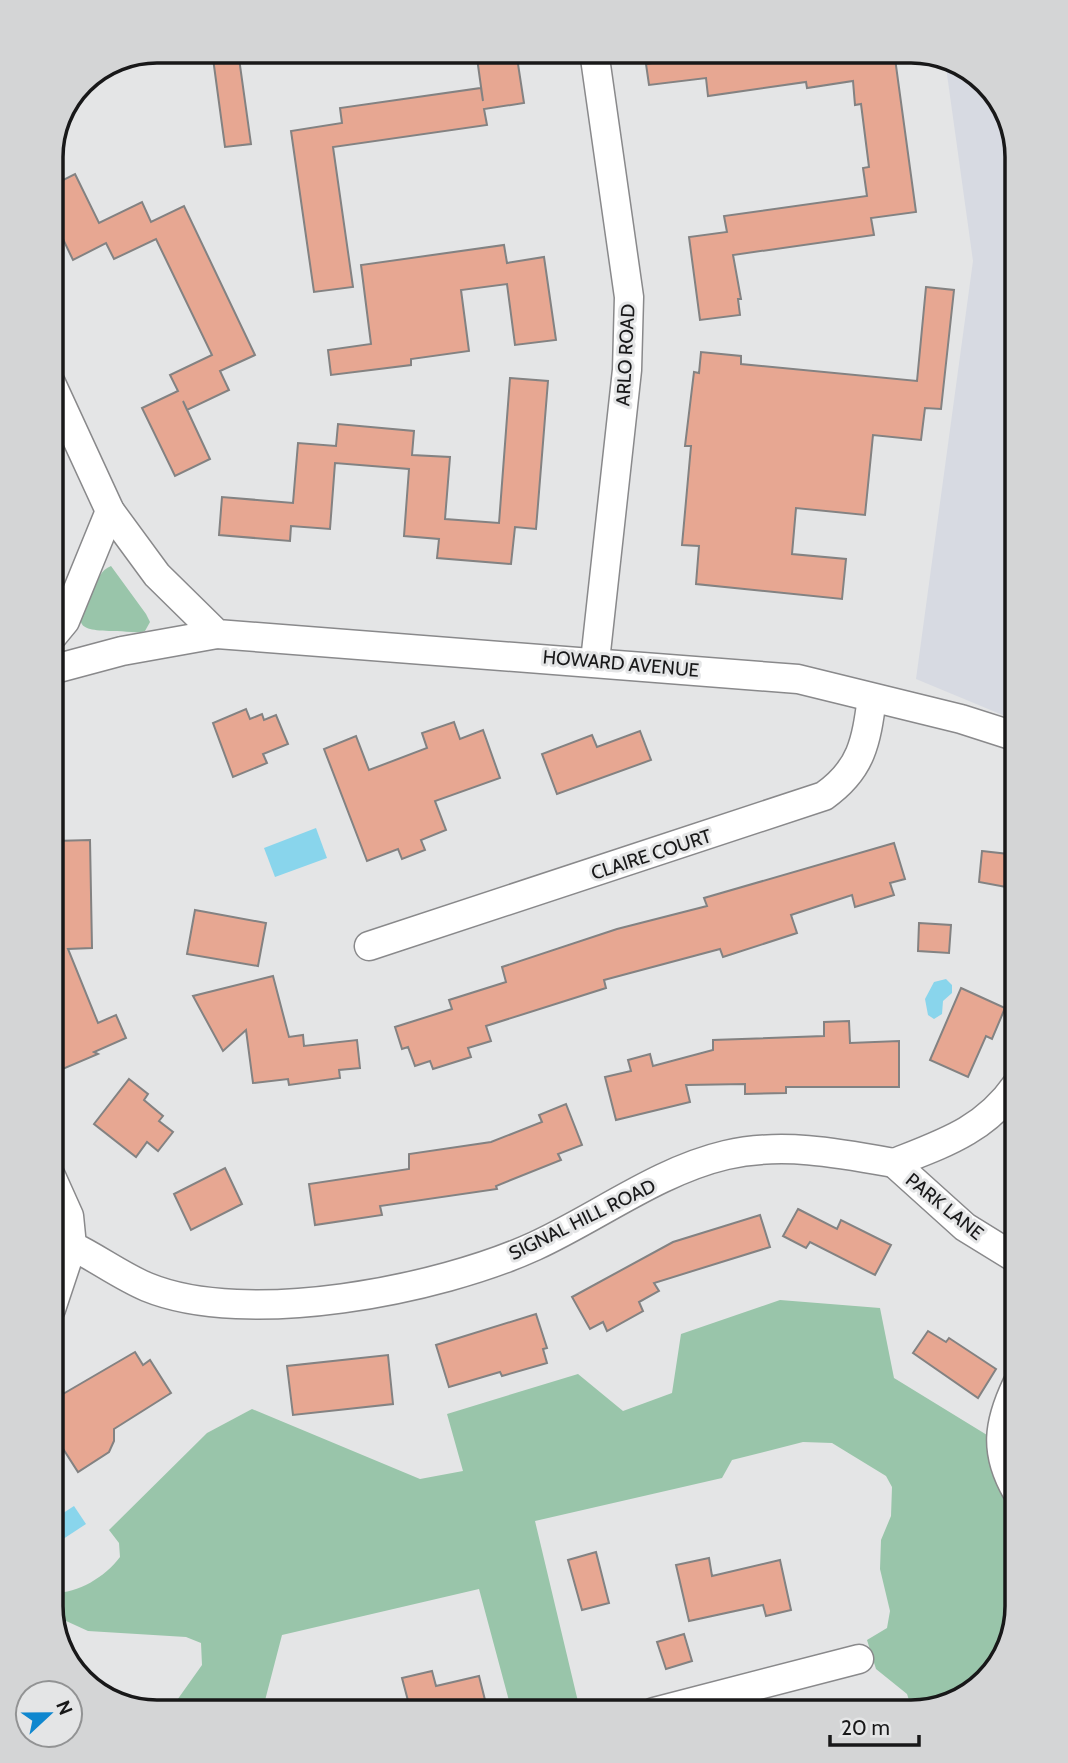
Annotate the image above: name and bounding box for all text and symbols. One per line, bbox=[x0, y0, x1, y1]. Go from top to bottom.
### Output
street label: ARLO ROAD bbox=[611, 303, 640, 407]
street label: HOWARD AVENUE bbox=[542, 645, 700, 682]
street label: CLAIRE COURT bbox=[588, 824, 714, 885]
street label: PARK LANE bbox=[901, 1168, 988, 1245]
street label: SIGNAL HILL ROAD bbox=[505, 1174, 660, 1265]
north arrow bbox=[14, 1679, 84, 1749]
text: N bbox=[51, 1697, 77, 1718]
scale bar bbox=[830, 1704, 919, 1748]
text: 20 m bbox=[841, 1715, 890, 1740]

